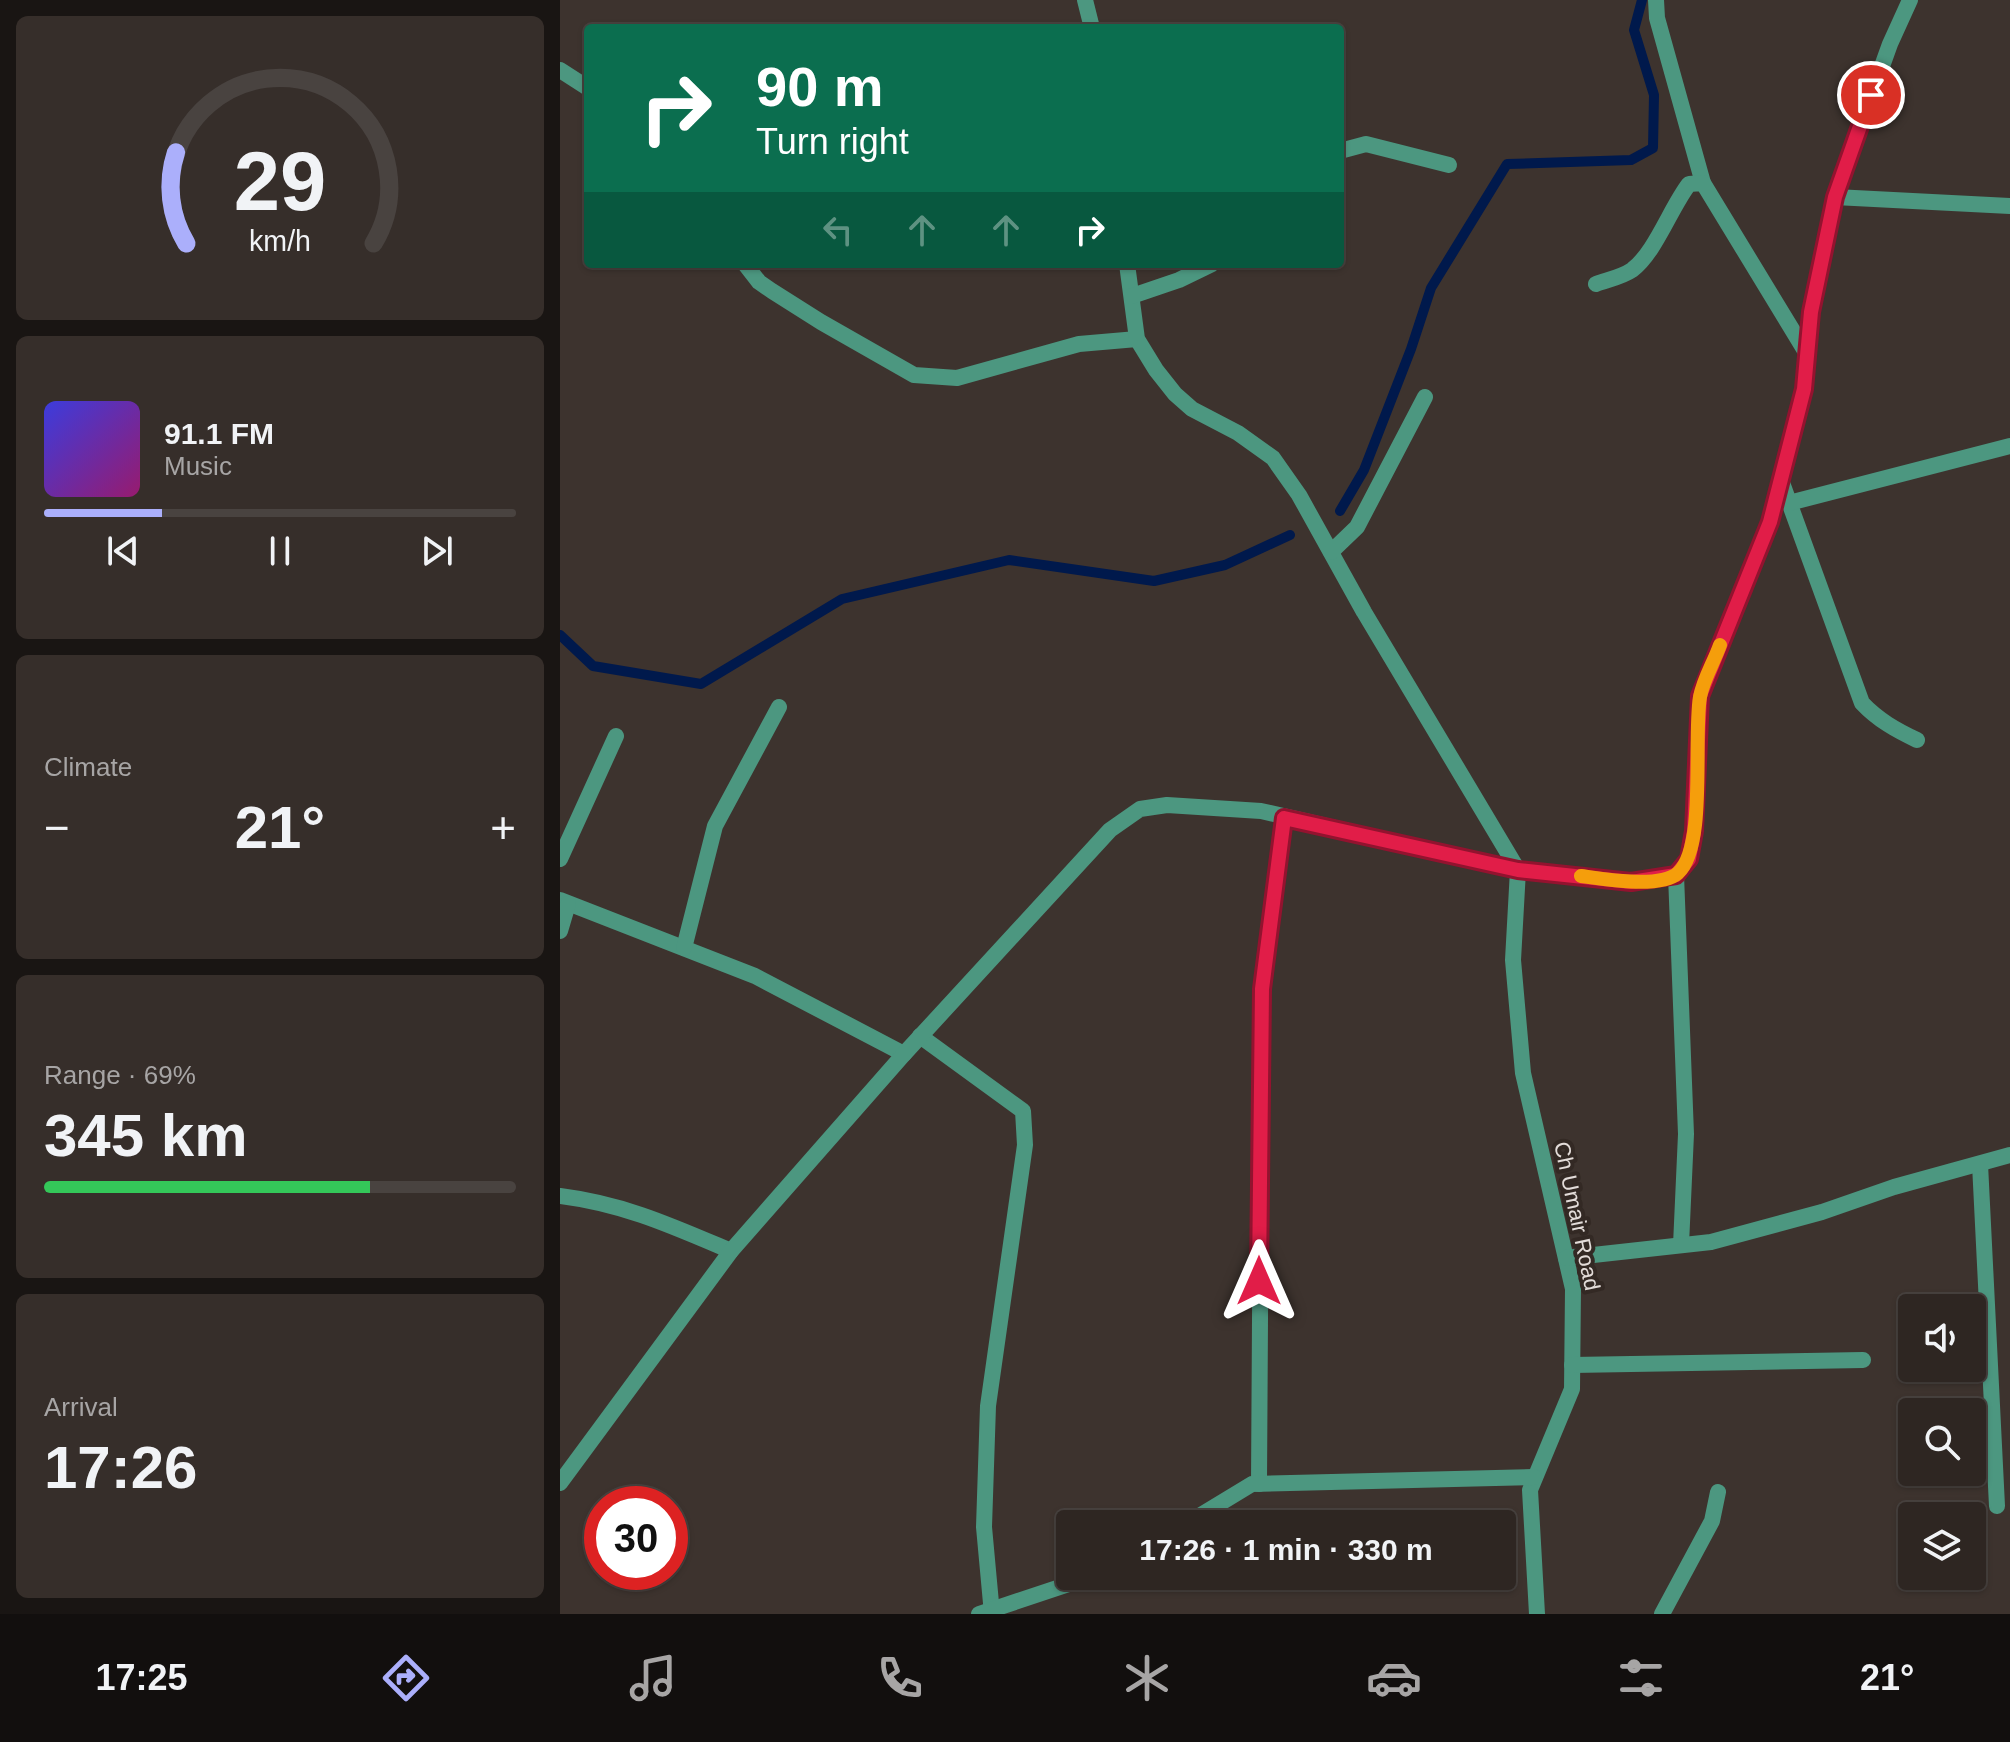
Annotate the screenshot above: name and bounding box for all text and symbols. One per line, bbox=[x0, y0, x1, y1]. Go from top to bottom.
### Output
text: 90 m bbox=[756, 55, 884, 118]
icon: right bbox=[624, 56, 728, 160]
pin bbox=[1837, 61, 1905, 129]
icon: arrive bbox=[1849, 73, 1893, 117]
text: Turn right bbox=[756, 121, 909, 162]
text: 29 bbox=[234, 134, 326, 227]
icon: left bbox=[816, 208, 860, 252]
icon: ahead bbox=[900, 208, 944, 252]
icon: ahead bbox=[984, 208, 1028, 252]
icon: right bbox=[1068, 208, 1112, 252]
text: km/h bbox=[249, 225, 311, 257]
text: 91.1 FM bbox=[164, 417, 274, 450]
text: Music bbox=[164, 451, 232, 481]
icon: previous bbox=[101, 529, 145, 573]
icon: pause bbox=[258, 529, 302, 573]
icon: next bbox=[415, 529, 459, 573]
text: Climate bbox=[44, 752, 132, 782]
text: 21° bbox=[235, 794, 325, 861]
text: − bbox=[44, 803, 70, 852]
text: + bbox=[490, 803, 516, 852]
text: Range · 69% bbox=[44, 1060, 196, 1090]
text: 345 km bbox=[44, 1102, 248, 1169]
street label: Ch Umair Road bbox=[1549, 1139, 1605, 1293]
position arrow bbox=[1217, 1239, 1301, 1323]
map controls bbox=[1898, 1294, 1986, 1590]
button: sound bbox=[1898, 1294, 1986, 1382]
text: Arrival bbox=[44, 1392, 118, 1422]
button: search bbox=[1898, 1398, 1986, 1486]
text: 17:26 bbox=[44, 1434, 197, 1501]
speed limit sign: 30 bbox=[584, 1486, 688, 1590]
button: layers bbox=[1898, 1502, 1986, 1590]
text: 17:26 · 1 min · 330 m bbox=[1139, 1533, 1433, 1566]
icon: directions bbox=[378, 1650, 434, 1706]
icon: music bbox=[625, 1650, 681, 1706]
icon: phone bbox=[872, 1650, 928, 1706]
icon: climate bbox=[1119, 1650, 1175, 1706]
icon: car bbox=[1366, 1650, 1422, 1706]
icon: filters bbox=[1613, 1650, 1669, 1706]
text: 17:25 bbox=[95, 1657, 188, 1698]
text: 21° bbox=[1860, 1657, 1914, 1698]

